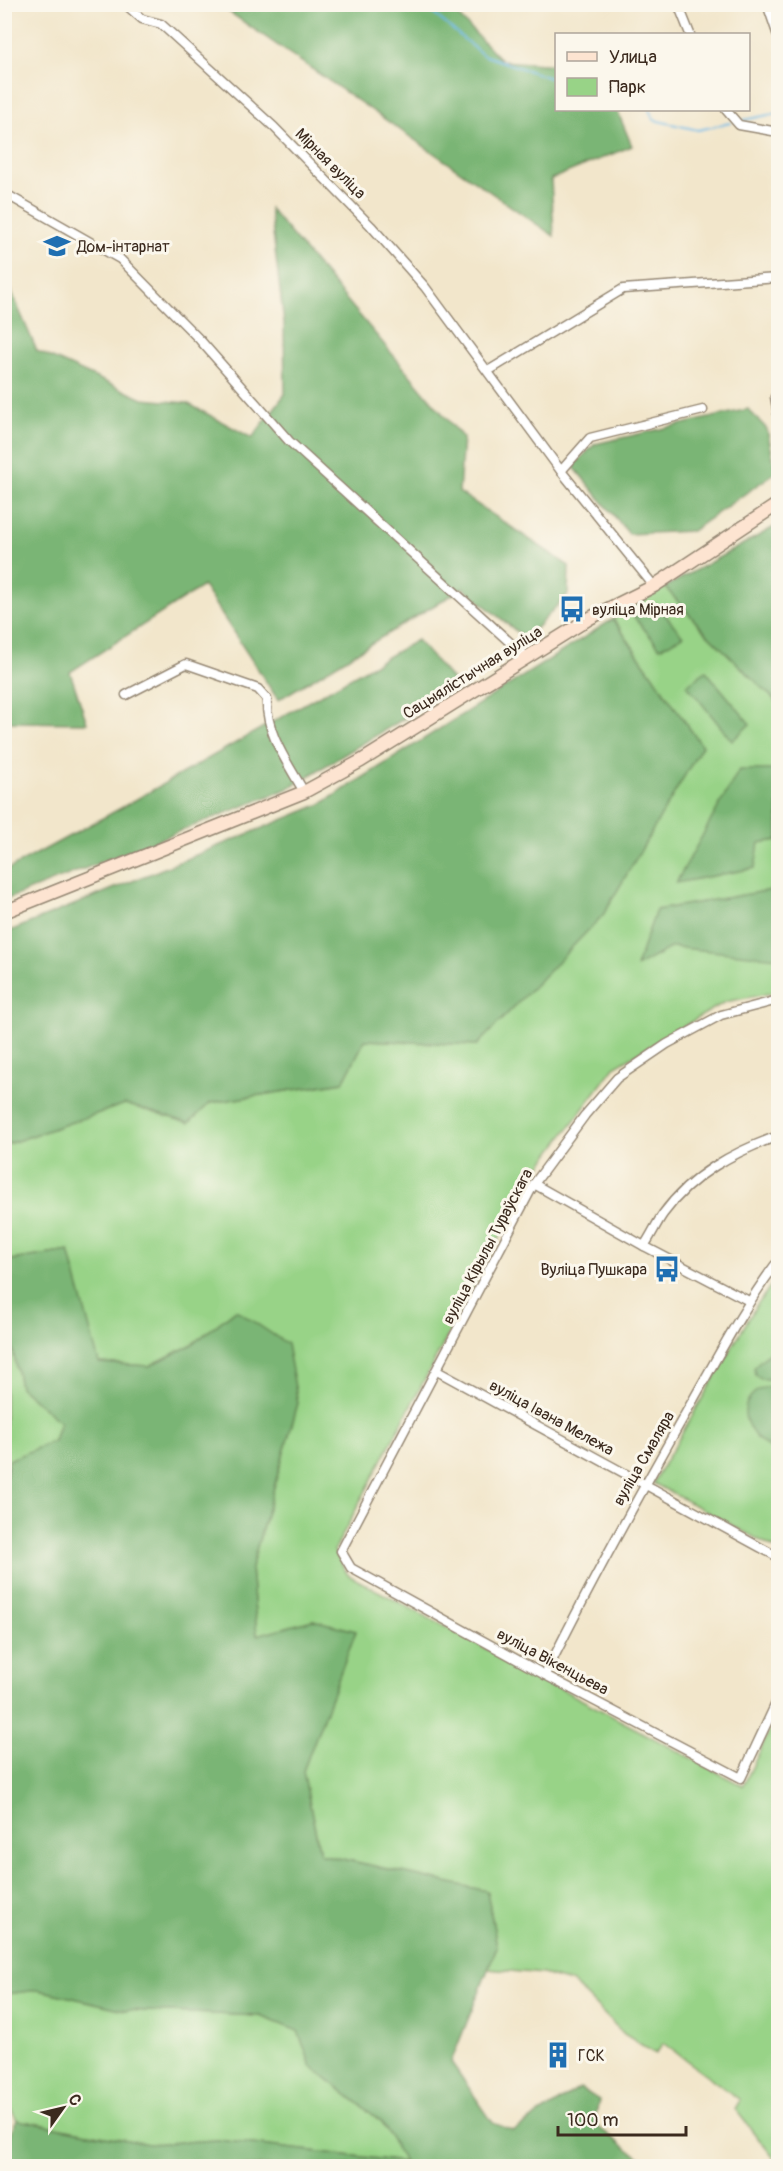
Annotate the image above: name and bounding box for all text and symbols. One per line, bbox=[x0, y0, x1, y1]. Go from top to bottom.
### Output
legend bbox=[555, 33, 750, 111]
text: Улица bbox=[609, 46, 657, 69]
text: Парк bbox=[609, 76, 646, 99]
street label: Мірная вуліца bbox=[291, 124, 370, 203]
school or university icon: Дом-інтарнат bbox=[42, 231, 72, 261]
place label: Дом-інтарнат bbox=[76, 237, 170, 257]
bus stop icon: вуліца Мірная bbox=[557, 594, 587, 624]
place label: вуліца Мірная bbox=[592, 600, 684, 620]
street label: Сацыялістычная вуліца bbox=[399, 622, 546, 724]
street label: вуліца Кірылы Тураўскага bbox=[438, 1165, 537, 1328]
bus stop icon: Вуліца Пушкара bbox=[652, 1254, 682, 1284]
place label: Вуліца Пушкара bbox=[540, 1260, 647, 1280]
street label: вуліца Івана Мележа bbox=[486, 1375, 617, 1460]
street label: вуліца Смаляра bbox=[609, 1408, 679, 1509]
street label: вуліца Вікенцьева bbox=[493, 1624, 612, 1700]
building icon: ГСК bbox=[543, 2040, 573, 2070]
place label: ГСК bbox=[578, 2046, 605, 2066]
north arrow bbox=[33, 2078, 93, 2138]
text: С bbox=[64, 2090, 86, 2110]
scale bar bbox=[558, 2099, 686, 2137]
text: 100 m bbox=[567, 2109, 619, 2132]

